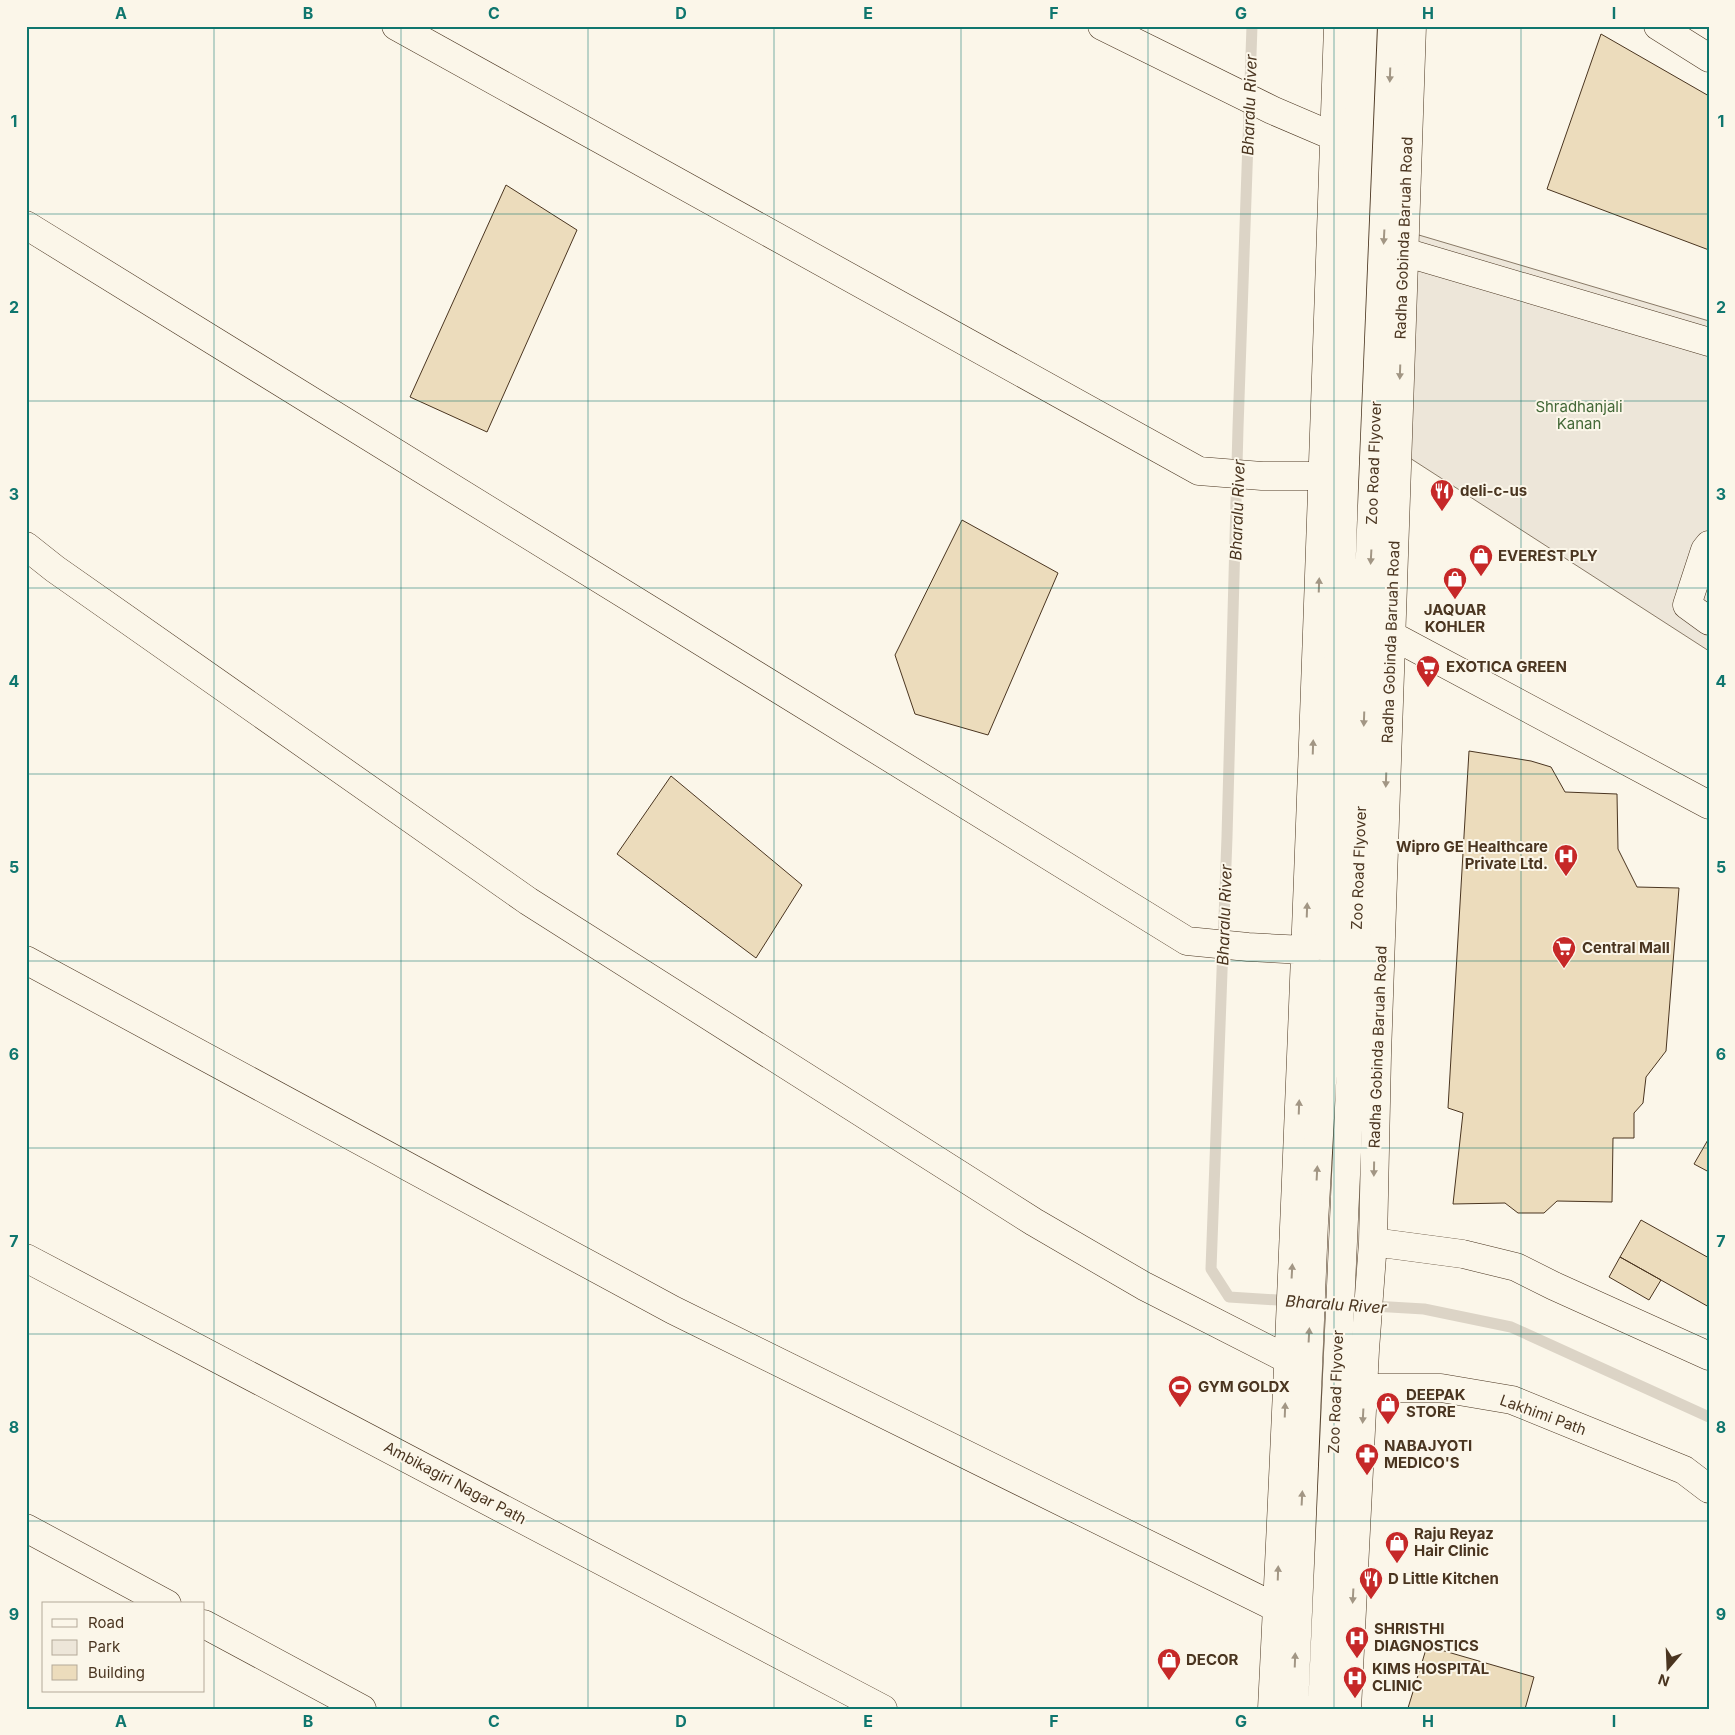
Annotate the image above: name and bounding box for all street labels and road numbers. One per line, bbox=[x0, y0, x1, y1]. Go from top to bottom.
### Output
street label: Radha Gobinda Baruah Road bbox=[1390, 136, 1417, 340]
street label: Zoo Road Flyover bbox=[1362, 400, 1385, 525]
street label: Radha Gobinda Baruah Road bbox=[1377, 540, 1404, 744]
street label: Zoo Road Flyover bbox=[1347, 805, 1370, 930]
street label: Radha Gobinda Baruah Road bbox=[1364, 945, 1391, 1149]
street label: Zoo Road Flyover bbox=[1324, 1329, 1347, 1454]
street label: Lakhimi Path bbox=[1497, 1390, 1589, 1439]
street label: Ambikagiri Nagar Path bbox=[381, 1437, 530, 1528]

